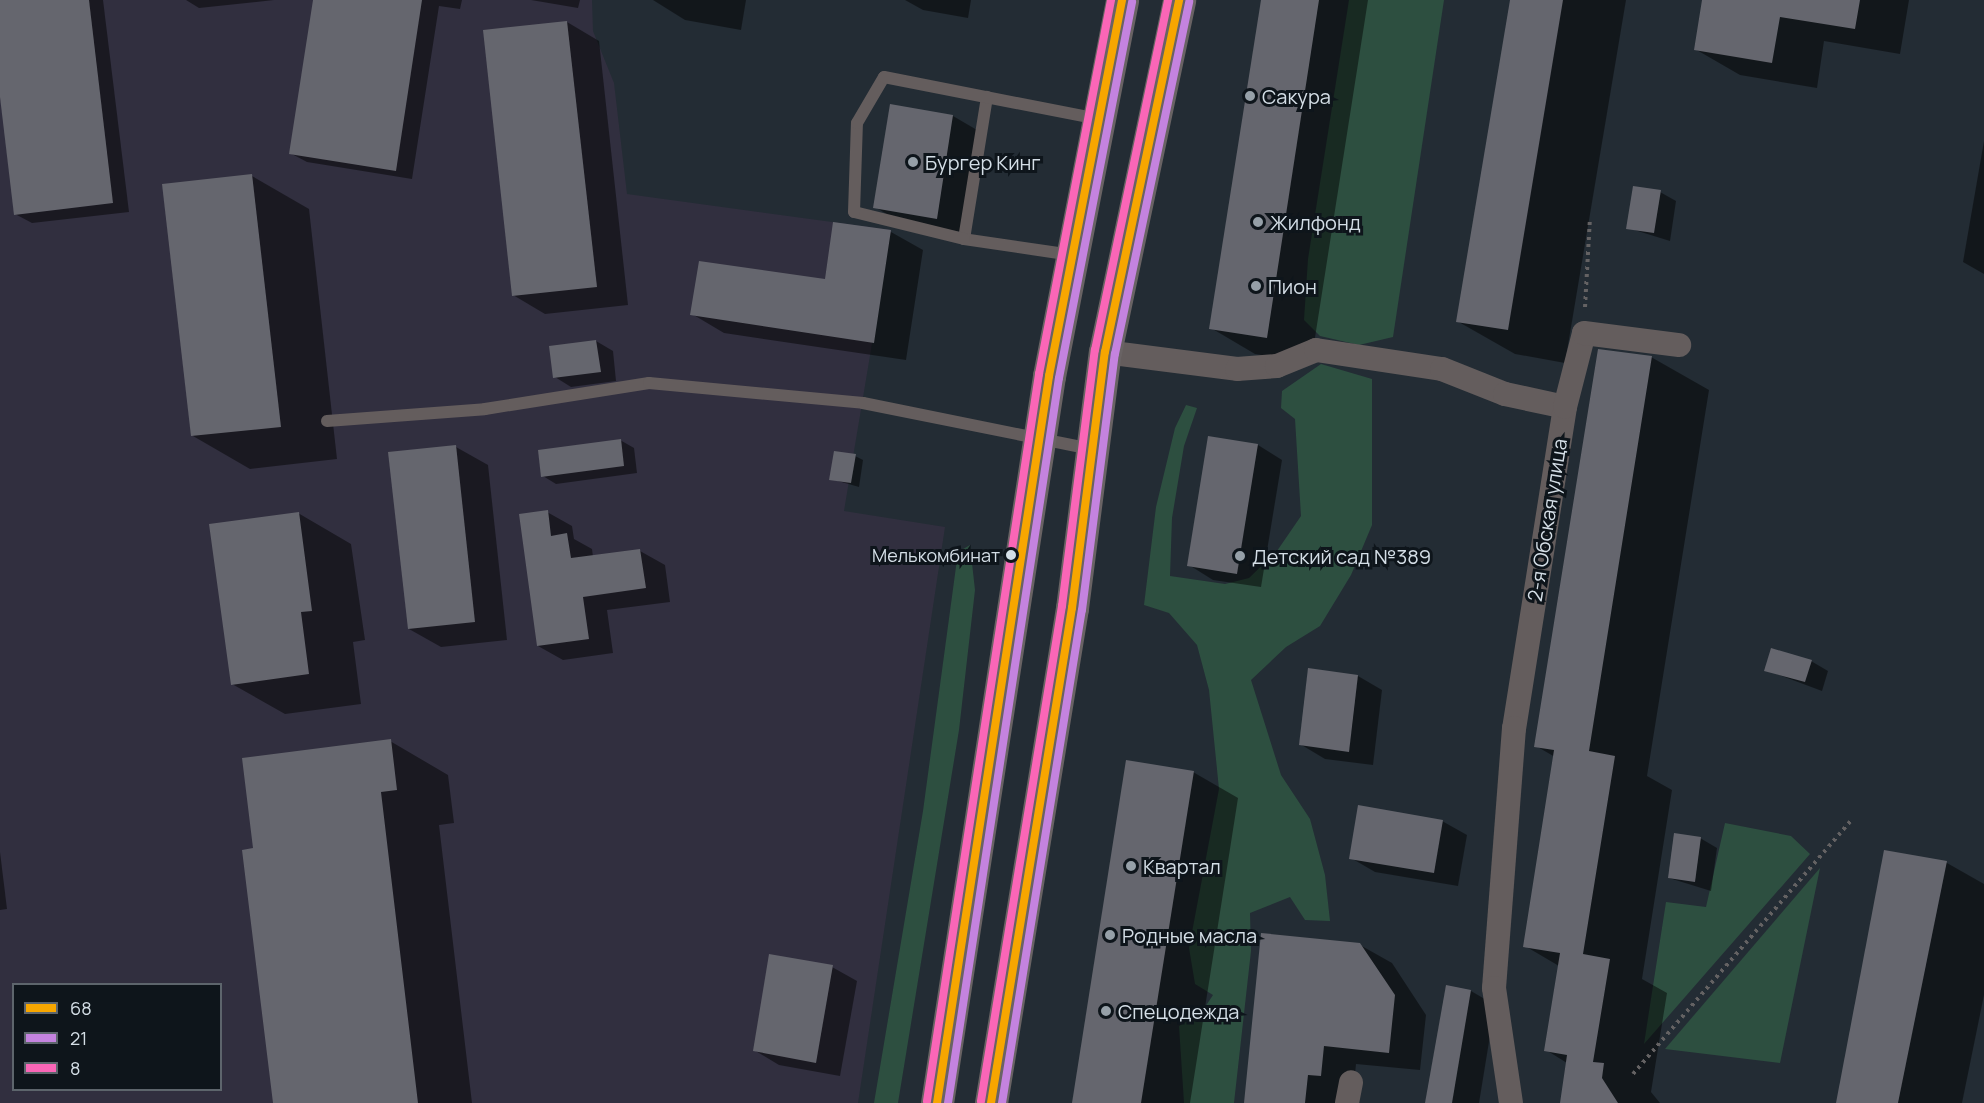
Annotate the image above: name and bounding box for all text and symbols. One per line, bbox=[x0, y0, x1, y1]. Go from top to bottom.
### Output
place label: Сакура bbox=[1262, 84, 1331, 108]
marker: Сакура bbox=[1243, 89, 1257, 103]
place label: Бургер Кинг bbox=[925, 150, 1041, 174]
marker: Бургер Кинг bbox=[906, 155, 920, 169]
place label: Жилфонд bbox=[1270, 210, 1361, 234]
marker: Жилфонд bbox=[1251, 215, 1265, 229]
place label: Пион bbox=[1268, 274, 1317, 298]
marker: Пион bbox=[1249, 279, 1263, 293]
street label: 2-я Обская улица bbox=[1522, 437, 1572, 603]
place label: Мелькомбинат bbox=[872, 544, 1000, 566]
place label: Детский сад №389 bbox=[1252, 544, 1431, 568]
marker: Мелькомбинат bbox=[1005, 549, 1017, 561]
marker: Детский сад №389 bbox=[1233, 549, 1247, 563]
place label: Квартал bbox=[1143, 854, 1221, 878]
marker: Квартал bbox=[1124, 859, 1138, 873]
place label: Родные масла bbox=[1122, 923, 1257, 947]
marker: Родные масла bbox=[1103, 928, 1117, 942]
legend bbox=[12, 983, 222, 1091]
text: 68 bbox=[70, 996, 92, 1020]
place label: Спецодежда bbox=[1118, 999, 1239, 1023]
marker: Спецодежда bbox=[1099, 1004, 1113, 1018]
text: 21 bbox=[70, 1026, 87, 1050]
text: 8 bbox=[70, 1056, 80, 1080]

